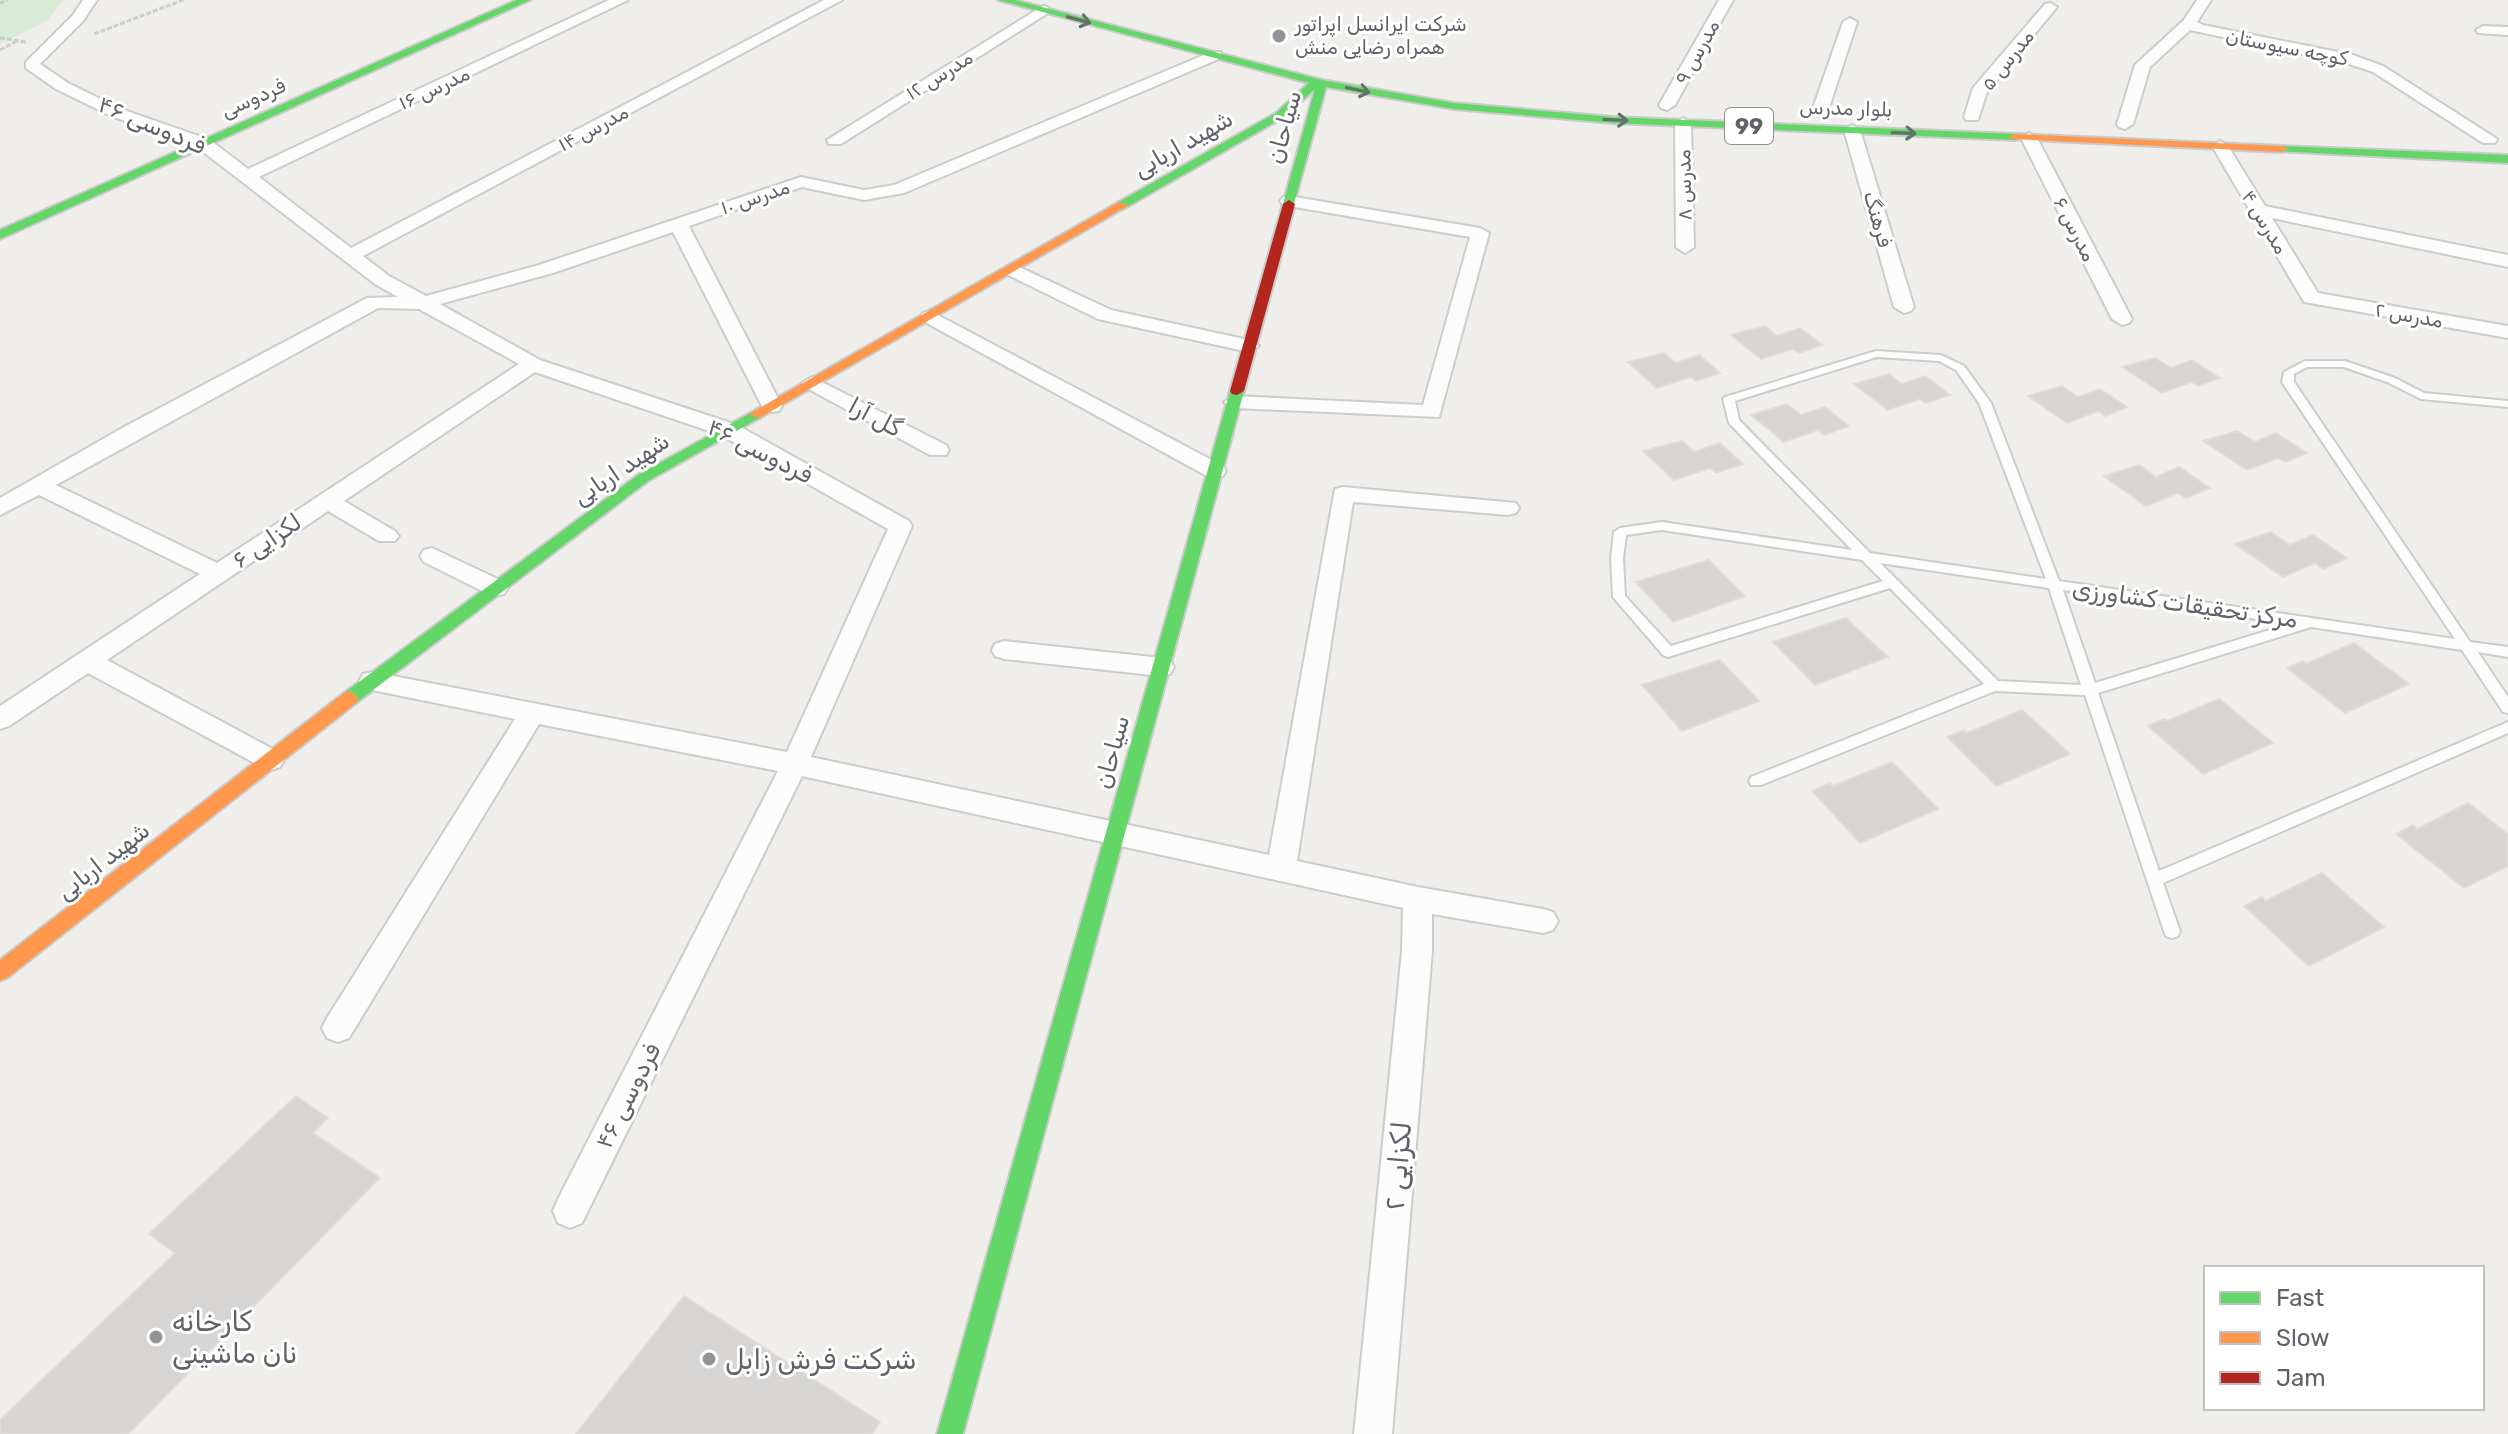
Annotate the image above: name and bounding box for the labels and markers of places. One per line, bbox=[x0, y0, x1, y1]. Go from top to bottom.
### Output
place label: شرکت ایرانسل اپراتور همراه رضایی منش bbox=[1294, 12, 1467, 59]
marker: شرکت ایرانسل اپراتور همراه رضایی منش bbox=[1270, 27, 1288, 45]
place label: کارخانه نان ماشینی bbox=[172, 1305, 297, 1370]
marker: کارخانه نان ماشینی bbox=[147, 1328, 165, 1346]
place label: شرکت فرش زابل bbox=[725, 1343, 917, 1376]
marker: شرکت فرش زابل bbox=[700, 1350, 718, 1368]

